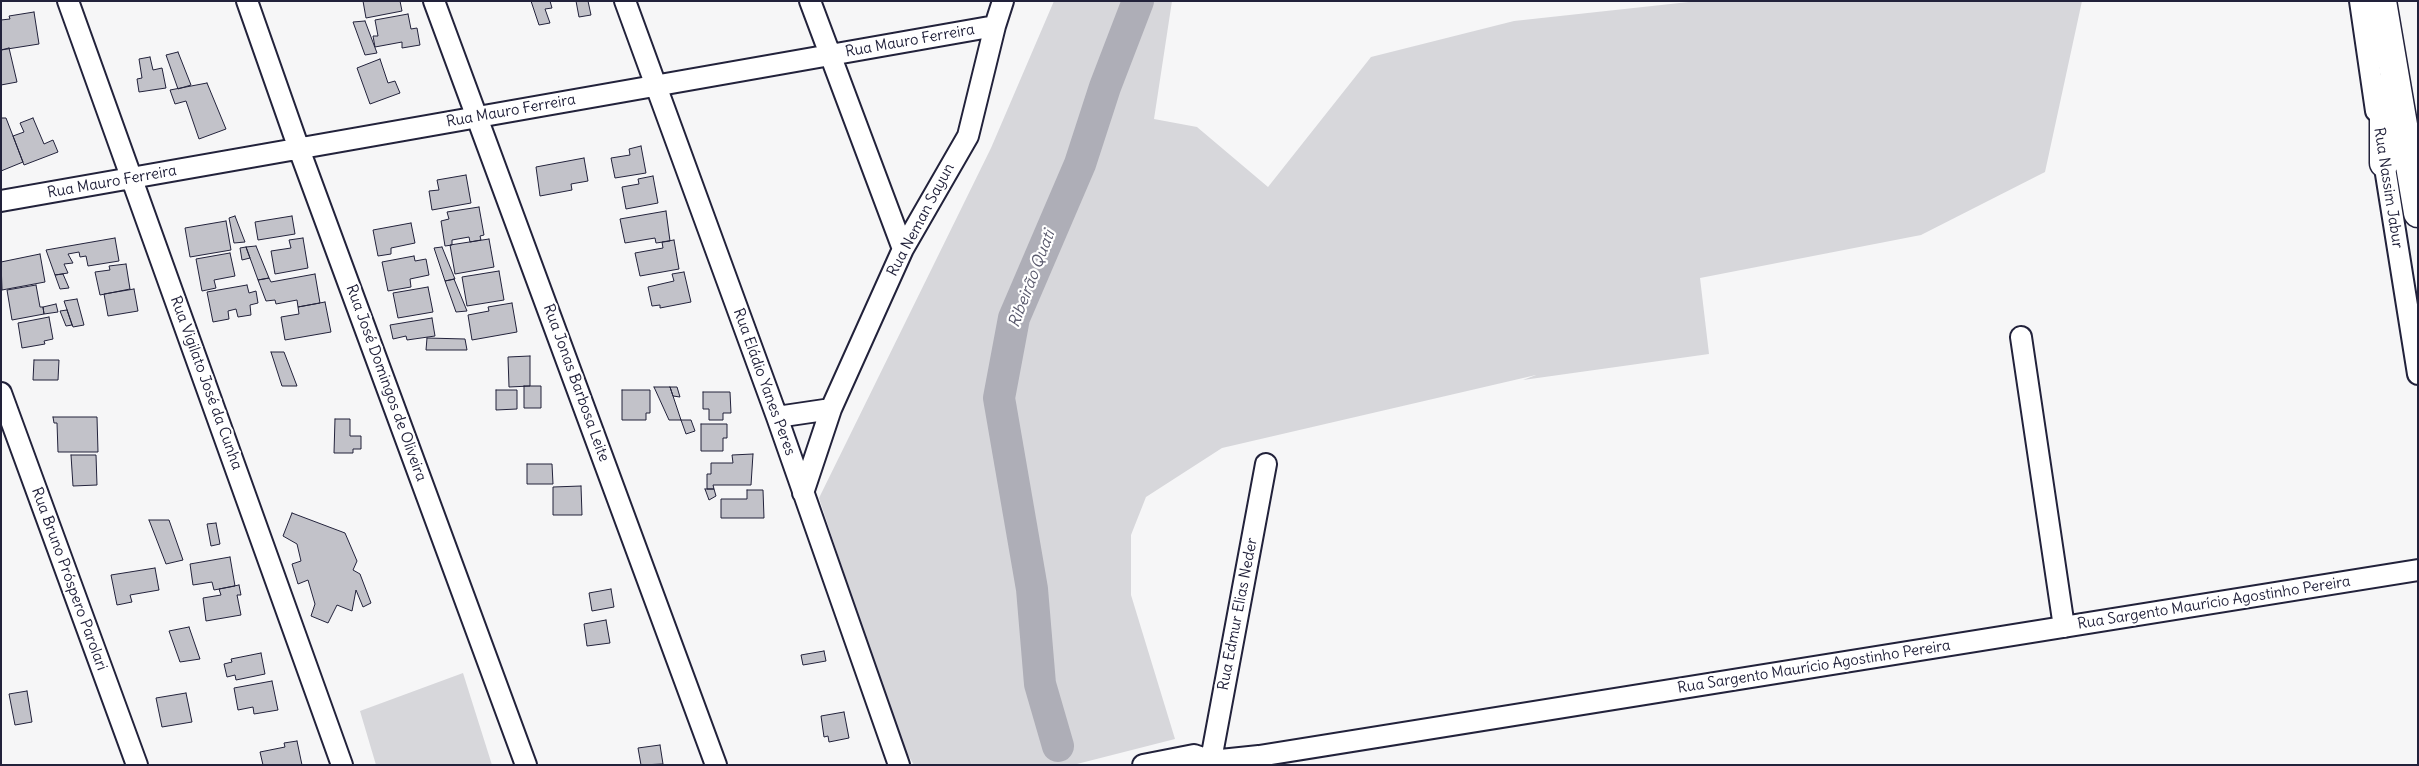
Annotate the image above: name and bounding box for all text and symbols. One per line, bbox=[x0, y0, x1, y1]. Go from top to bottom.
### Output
street label: Rua Mauro Ferreira bbox=[844, 21, 976, 61]
street label: Rua Mauro Ferreira bbox=[445, 91, 577, 131]
street label: Rua Nassim Jabur bbox=[2370, 126, 2406, 250]
street label: Rua Neman Sayun bbox=[884, 160, 958, 280]
street label: Rua Mauro Ferreira bbox=[46, 162, 178, 202]
water label: Ribeirão Quati bbox=[1005, 228, 1059, 330]
street label: Rua José Domingos de Oliveira bbox=[342, 282, 430, 484]
street label: Rua Vigilato José da Cunha bbox=[166, 294, 246, 472]
street label: Rua Jonas Barbosa Leite bbox=[539, 302, 613, 464]
street label: Rua Eládio Yanes Peres bbox=[729, 306, 799, 458]
street label: Rua Bruno Próspero Parolari bbox=[27, 485, 111, 673]
street label: Rua Edmur Elias Neder bbox=[1214, 536, 1262, 692]
street label: Rua Sargento Maurício Agostinho Pereira bbox=[2076, 573, 2352, 633]
street label: Rua Sargento Maurício Agostinho Pereira bbox=[1676, 637, 1952, 697]

